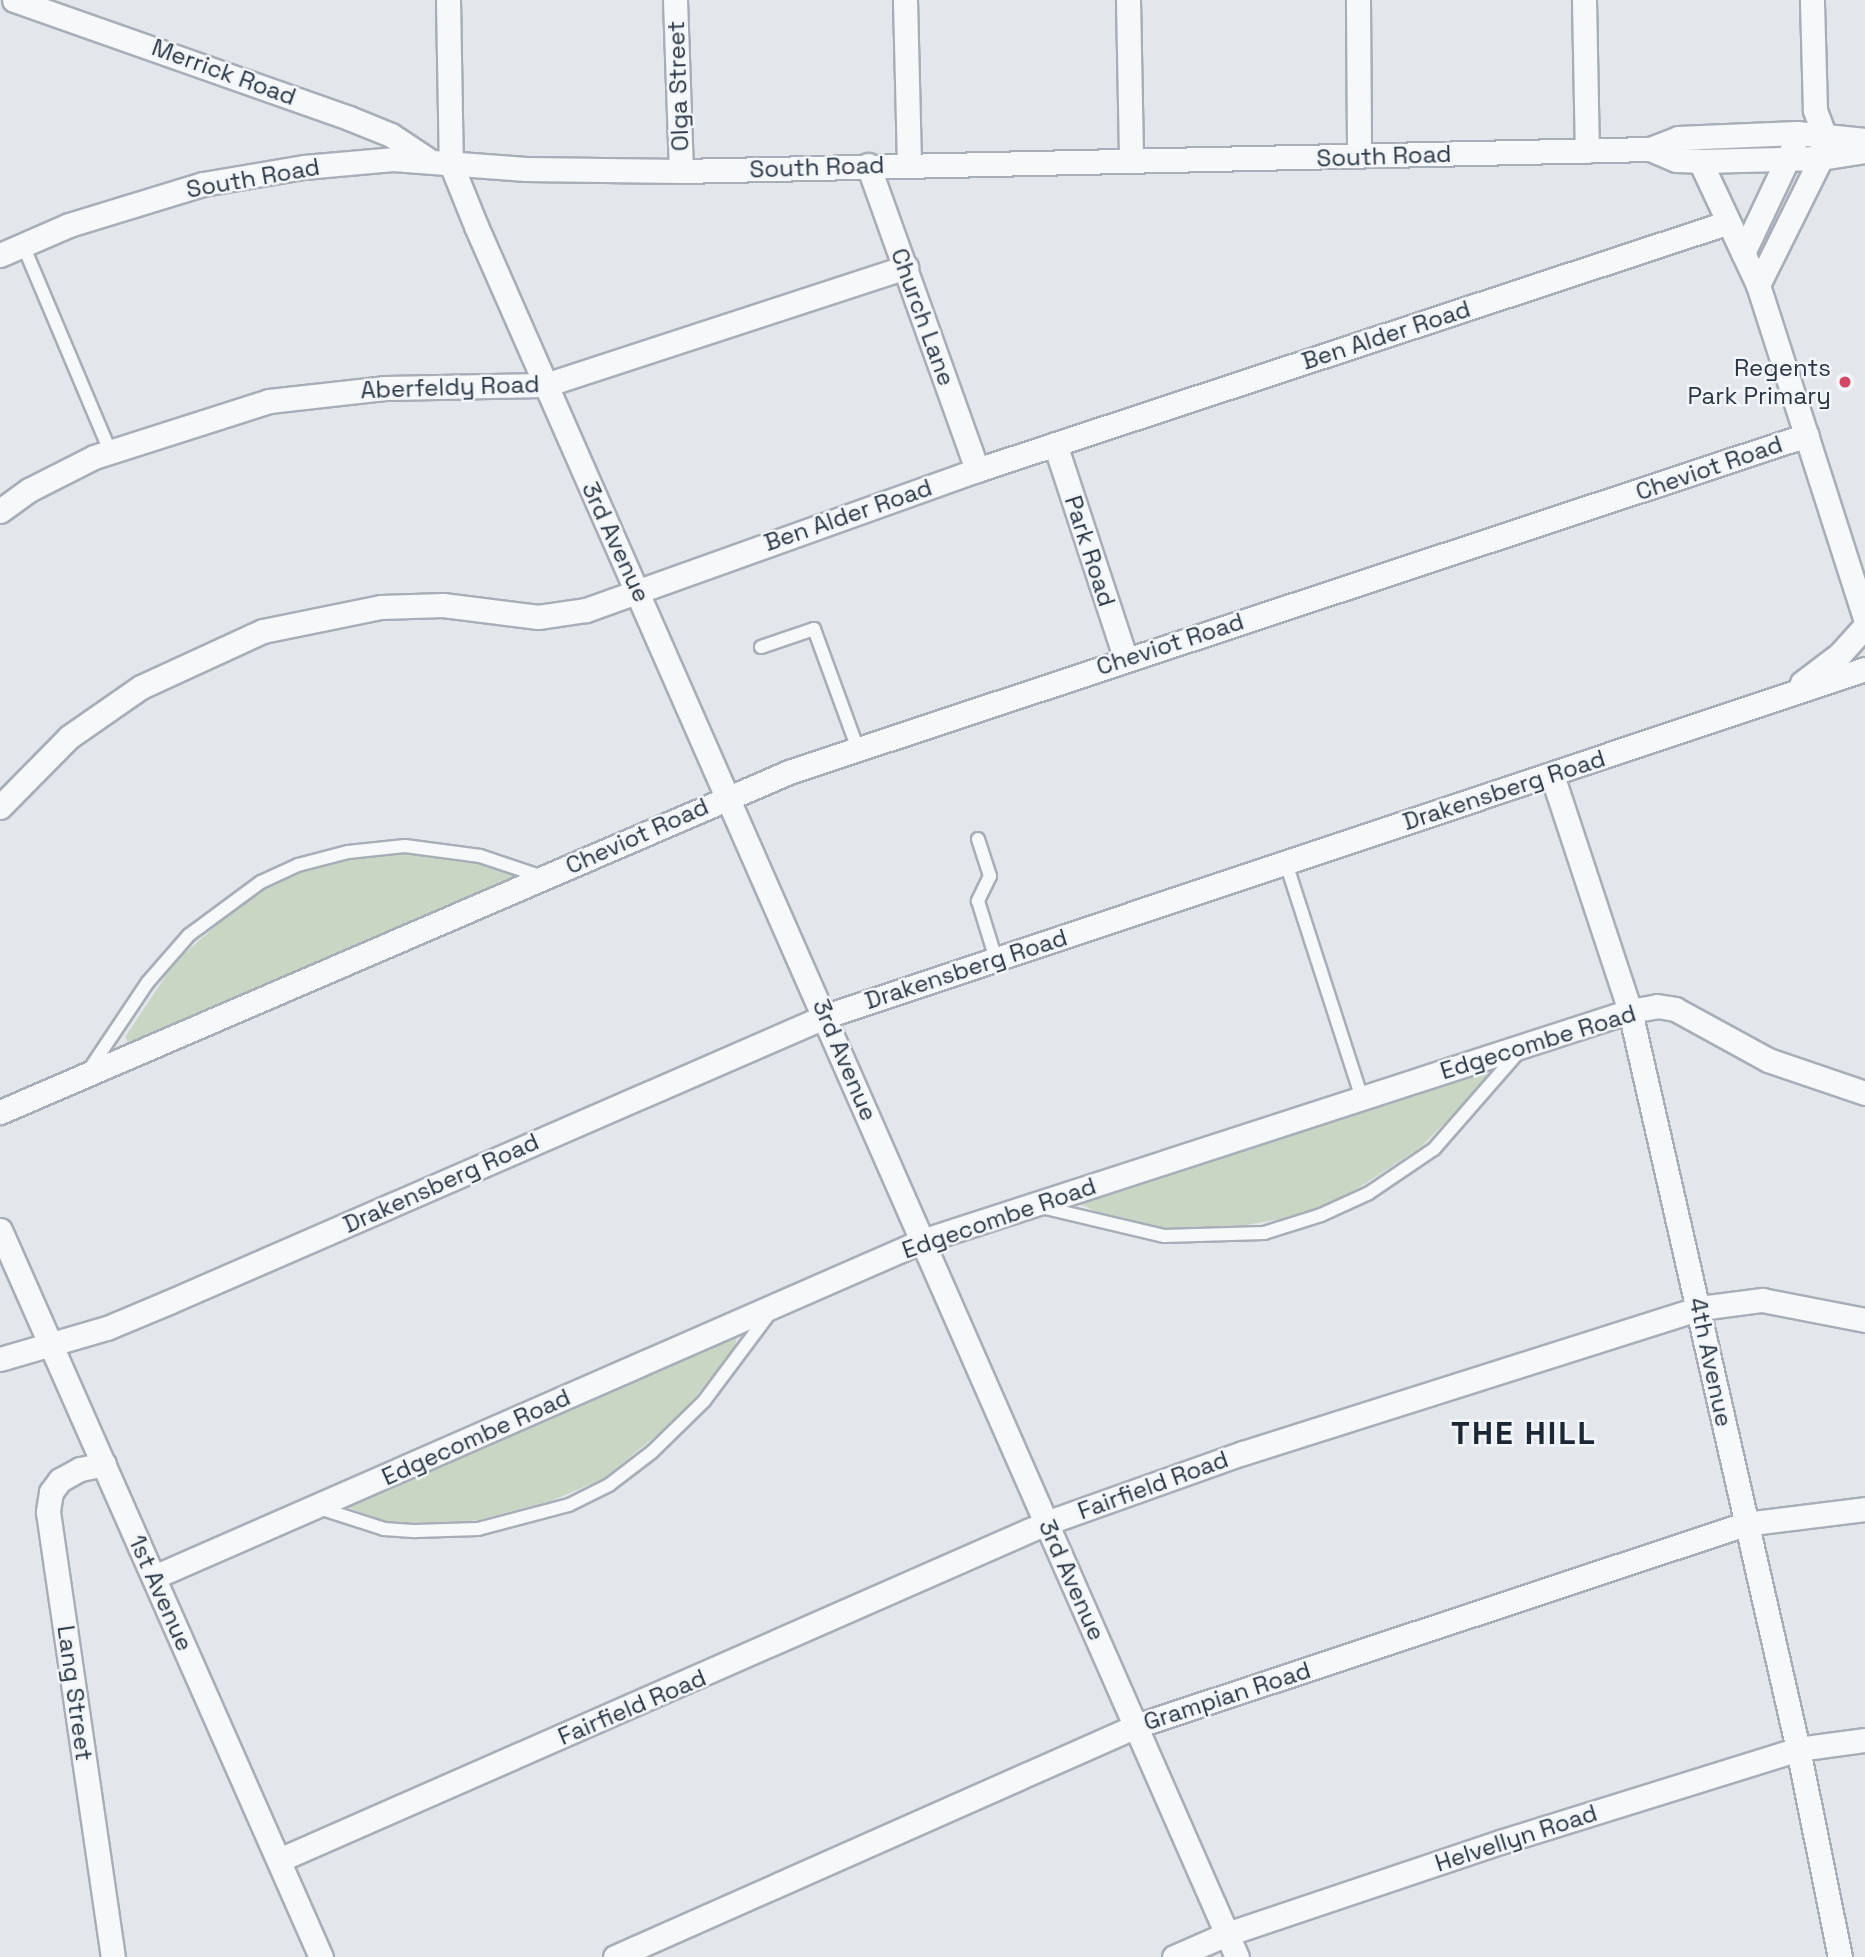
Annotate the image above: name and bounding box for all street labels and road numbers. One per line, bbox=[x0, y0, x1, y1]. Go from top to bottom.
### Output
street label: Olga Street bbox=[661, 20, 695, 152]
street label: Merrick Road bbox=[148, 33, 300, 111]
street label: South Road bbox=[1316, 139, 1452, 173]
street label: South Road bbox=[749, 150, 885, 184]
street label: South Road bbox=[184, 152, 322, 204]
street label: Church Lane bbox=[885, 244, 961, 390]
street label: Ben Alder Road bbox=[1298, 294, 1474, 376]
street label: Aberfeldy Road bbox=[360, 369, 540, 405]
street label: Cheviot Road bbox=[1632, 429, 1786, 507]
street label: Ben Alder Road bbox=[760, 473, 936, 557]
street label: 3rd Avenue bbox=[576, 477, 656, 607]
street label: Park Road bbox=[1059, 492, 1121, 610]
street label: Cheviot Road bbox=[1093, 607, 1247, 681]
street label: Drakensberg Road bbox=[1399, 744, 1609, 836]
street label: Cheviot Road bbox=[561, 792, 713, 880]
street label: Drakensberg Road bbox=[861, 923, 1071, 1015]
street label: 3rd Avenue bbox=[806, 995, 884, 1125]
street label: Edgecombe Road bbox=[1437, 999, 1639, 1085]
street label: Drakensberg Road bbox=[339, 1127, 543, 1239]
street label: Edgecombe Road bbox=[898, 1171, 1100, 1265]
street label: 4th Avenue bbox=[1683, 1295, 1739, 1429]
street label: Edgecombe Road bbox=[377, 1383, 575, 1491]
street label: Fairfield Road bbox=[1074, 1444, 1232, 1526]
street label: 3rd Avenue bbox=[1033, 1515, 1111, 1645]
street label: 1st Avenue bbox=[123, 1530, 199, 1656]
street label: Lang Street bbox=[51, 1623, 99, 1763]
street label: Grampian Road bbox=[1140, 1655, 1314, 1737]
street label: Fairfield Road bbox=[554, 1663, 710, 1751]
street label: Helvellyn Road bbox=[1431, 1798, 1601, 1878]

